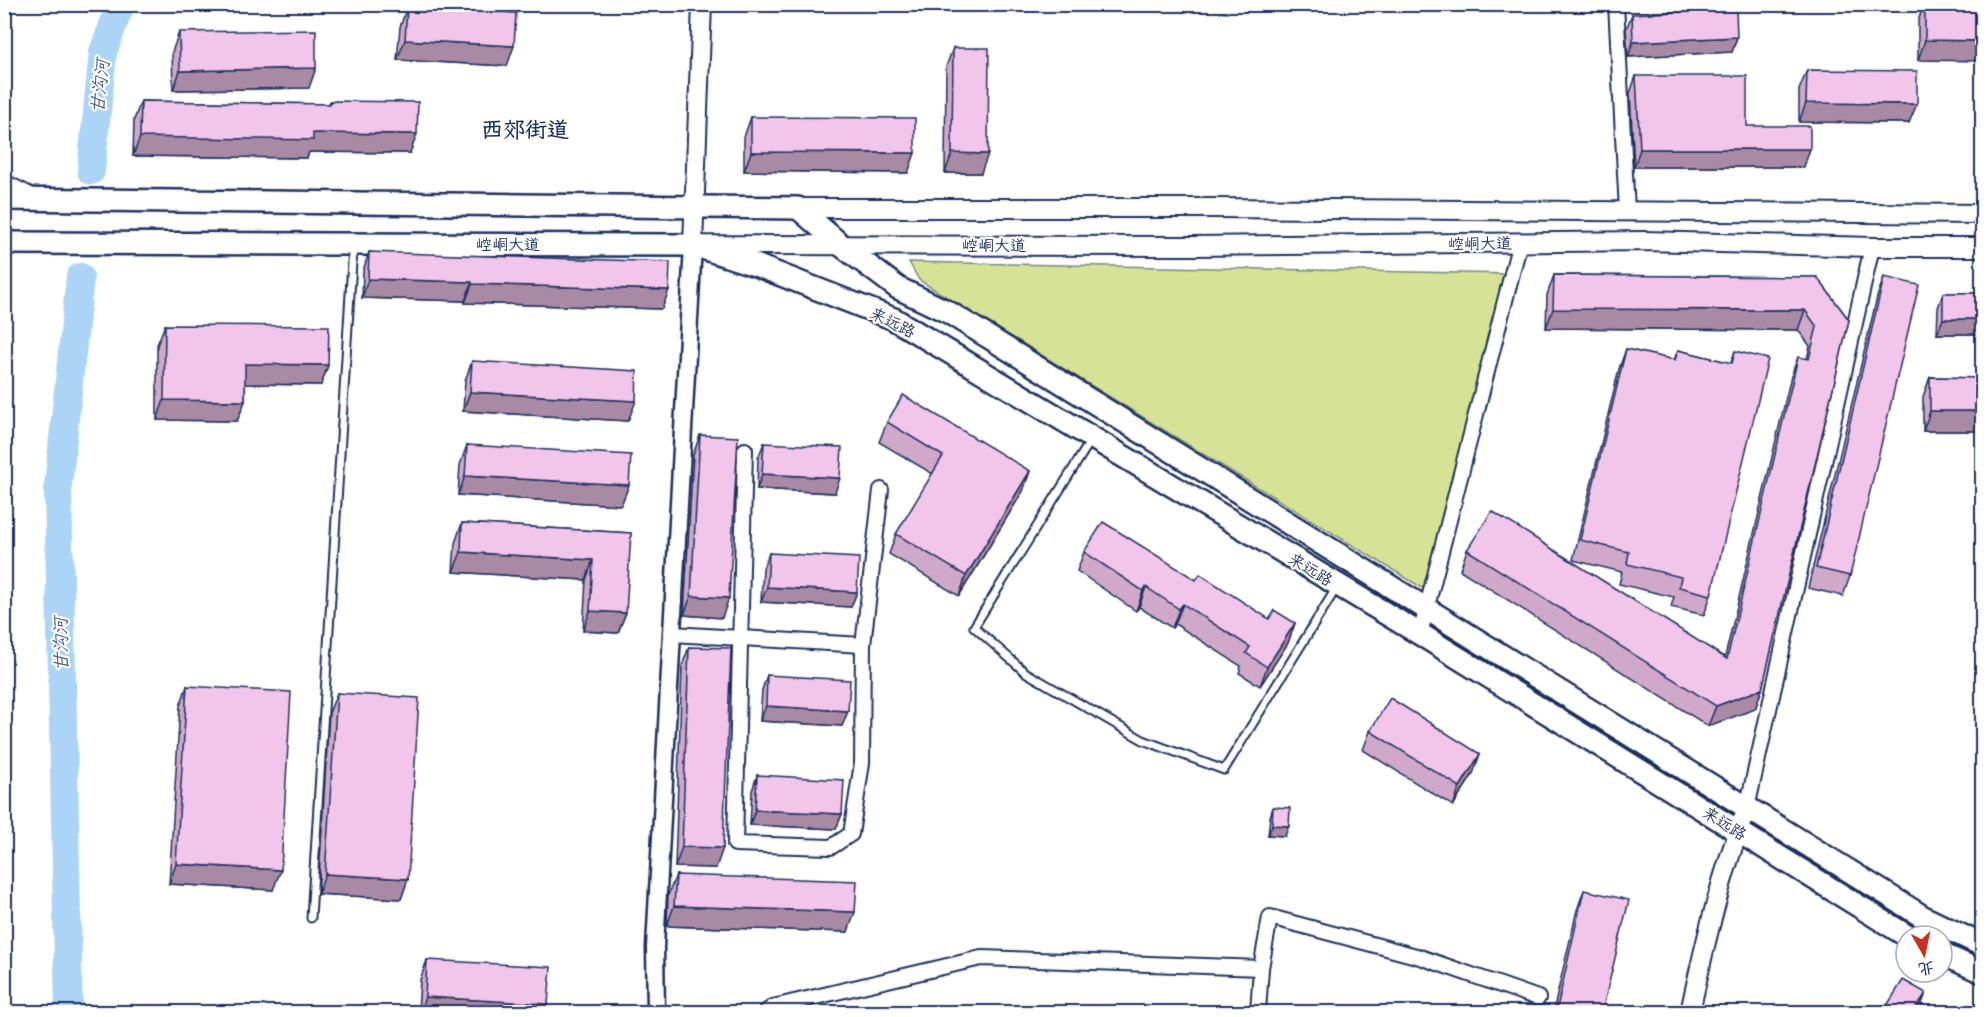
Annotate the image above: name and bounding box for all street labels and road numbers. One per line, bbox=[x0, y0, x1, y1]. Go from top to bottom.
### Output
street label: 崆峒大道 bbox=[1448, 231, 1512, 254]
street label: 崆峒大道 bbox=[476, 233, 540, 254]
street label: 崆峒大道 bbox=[962, 234, 1026, 255]
street label: 来远路 bbox=[867, 302, 919, 342]
street label: 来远路 bbox=[1285, 547, 1337, 590]
street label: 来远路 bbox=[1699, 801, 1751, 844]

